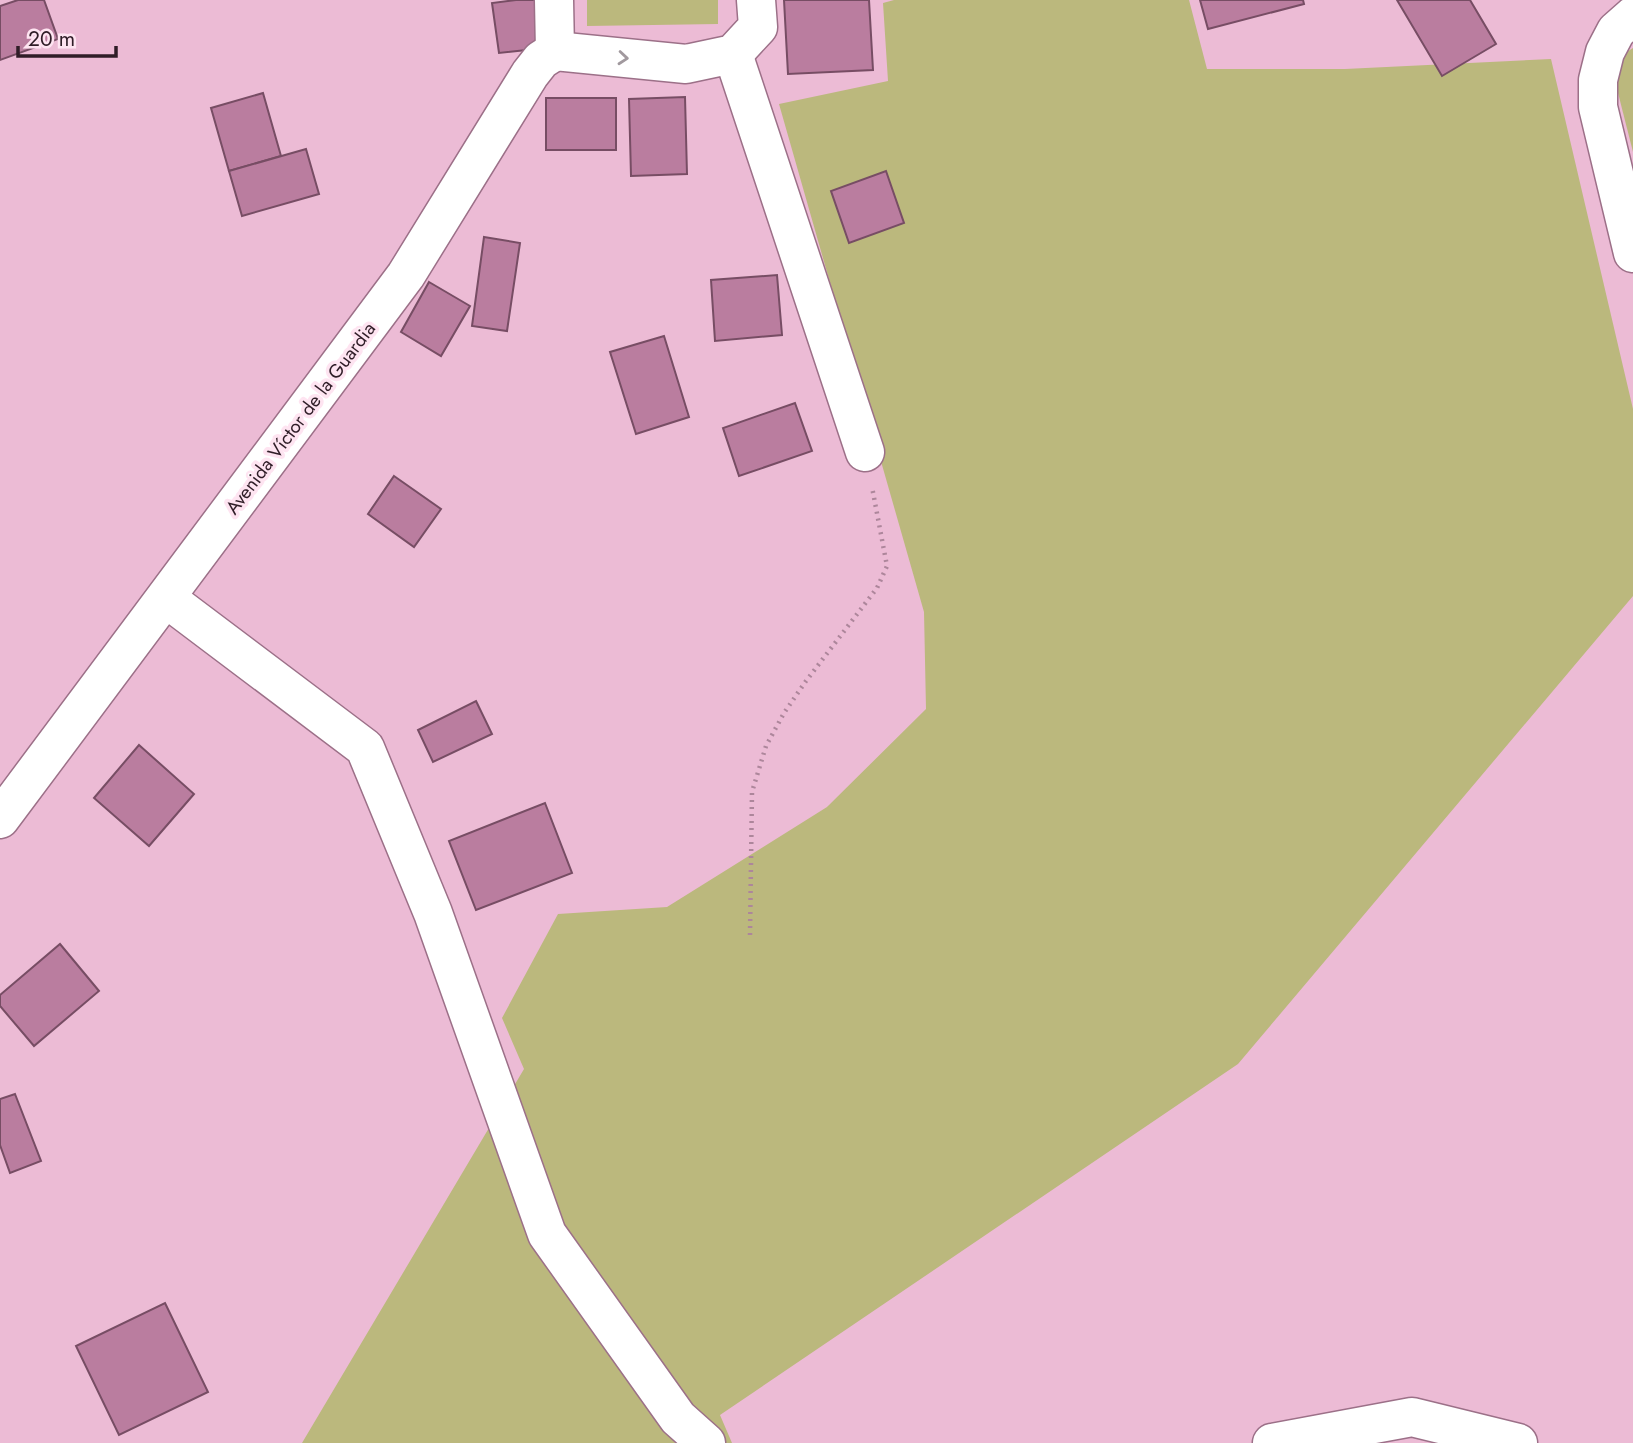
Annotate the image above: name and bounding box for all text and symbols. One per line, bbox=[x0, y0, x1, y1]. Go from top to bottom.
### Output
scale bar bbox=[18, 14, 116, 58]
text: 20 m bbox=[28, 24, 75, 54]
one-way arrow bbox=[618, 50, 629, 65]
street label: Avenida Víctor de la Guardia bbox=[219, 317, 382, 520]

